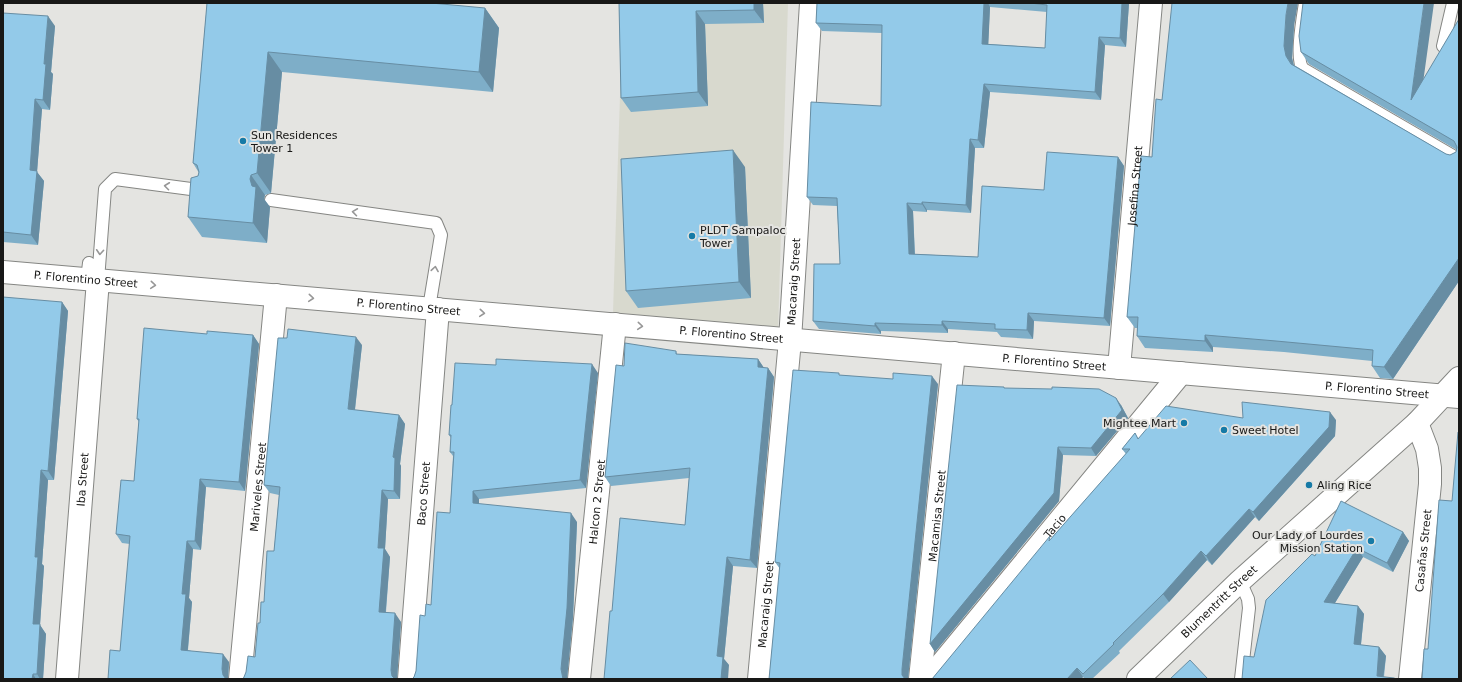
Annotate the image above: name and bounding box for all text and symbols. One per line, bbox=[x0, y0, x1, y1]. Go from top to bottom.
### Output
place label: Sun Residences Tower 1 bbox=[250, 129, 338, 155]
marker: Sun Residences Tower 1 bbox=[238, 136, 248, 146]
street label: Josefina Street bbox=[1125, 145, 1145, 227]
one-way arrow bbox=[164, 182, 170, 191]
one-way arrow bbox=[351, 208, 358, 217]
place label: PLDT Sampaloc Tower bbox=[699, 224, 785, 250]
marker: PLDT Sampaloc Tower bbox=[687, 231, 697, 241]
street label: Macaraig Street bbox=[784, 237, 803, 326]
one-way arrow bbox=[96, 249, 105, 255]
one-way arrow bbox=[430, 266, 439, 273]
street label: P. Florentino Street bbox=[33, 268, 139, 290]
one-way arrow bbox=[150, 280, 156, 289]
one-way arrow bbox=[308, 293, 314, 302]
street label: P. Florentino Street bbox=[356, 296, 462, 318]
one-way arrow bbox=[479, 308, 485, 317]
one-way arrow bbox=[637, 322, 643, 331]
street label: P. Florentino Street bbox=[679, 324, 784, 346]
street label: P. Florentino Street bbox=[1002, 351, 1107, 373]
street label: P. Florentino Street bbox=[1324, 379, 1430, 401]
place label: Mightee Mart bbox=[1103, 417, 1177, 430]
marker: Mightee Mart bbox=[1179, 418, 1189, 428]
place label: Sweet Hotel bbox=[1232, 424, 1298, 437]
marker: Sweet Hotel bbox=[1219, 425, 1229, 435]
street label: Mariveles Street bbox=[247, 441, 269, 532]
street label: Iba Street bbox=[74, 452, 91, 507]
street label: Halcon 2 Street bbox=[586, 458, 608, 545]
street label: Baco Street bbox=[415, 460, 433, 526]
street label: Macamisa Street bbox=[926, 469, 948, 562]
place label: Aling Rice bbox=[1317, 479, 1372, 492]
marker: Aling Rice bbox=[1304, 480, 1314, 490]
street label: Casañas Street bbox=[1412, 508, 1434, 593]
street label: Tacio bbox=[1040, 511, 1069, 542]
place label: Our Lady of Lourdes Mission Station bbox=[1252, 529, 1363, 555]
marker: Our Lady of Lourdes Mission Station bbox=[1366, 536, 1376, 546]
street label: Macaraig Street bbox=[755, 560, 776, 648]
street label: Blumentritt Street bbox=[1178, 562, 1260, 641]

